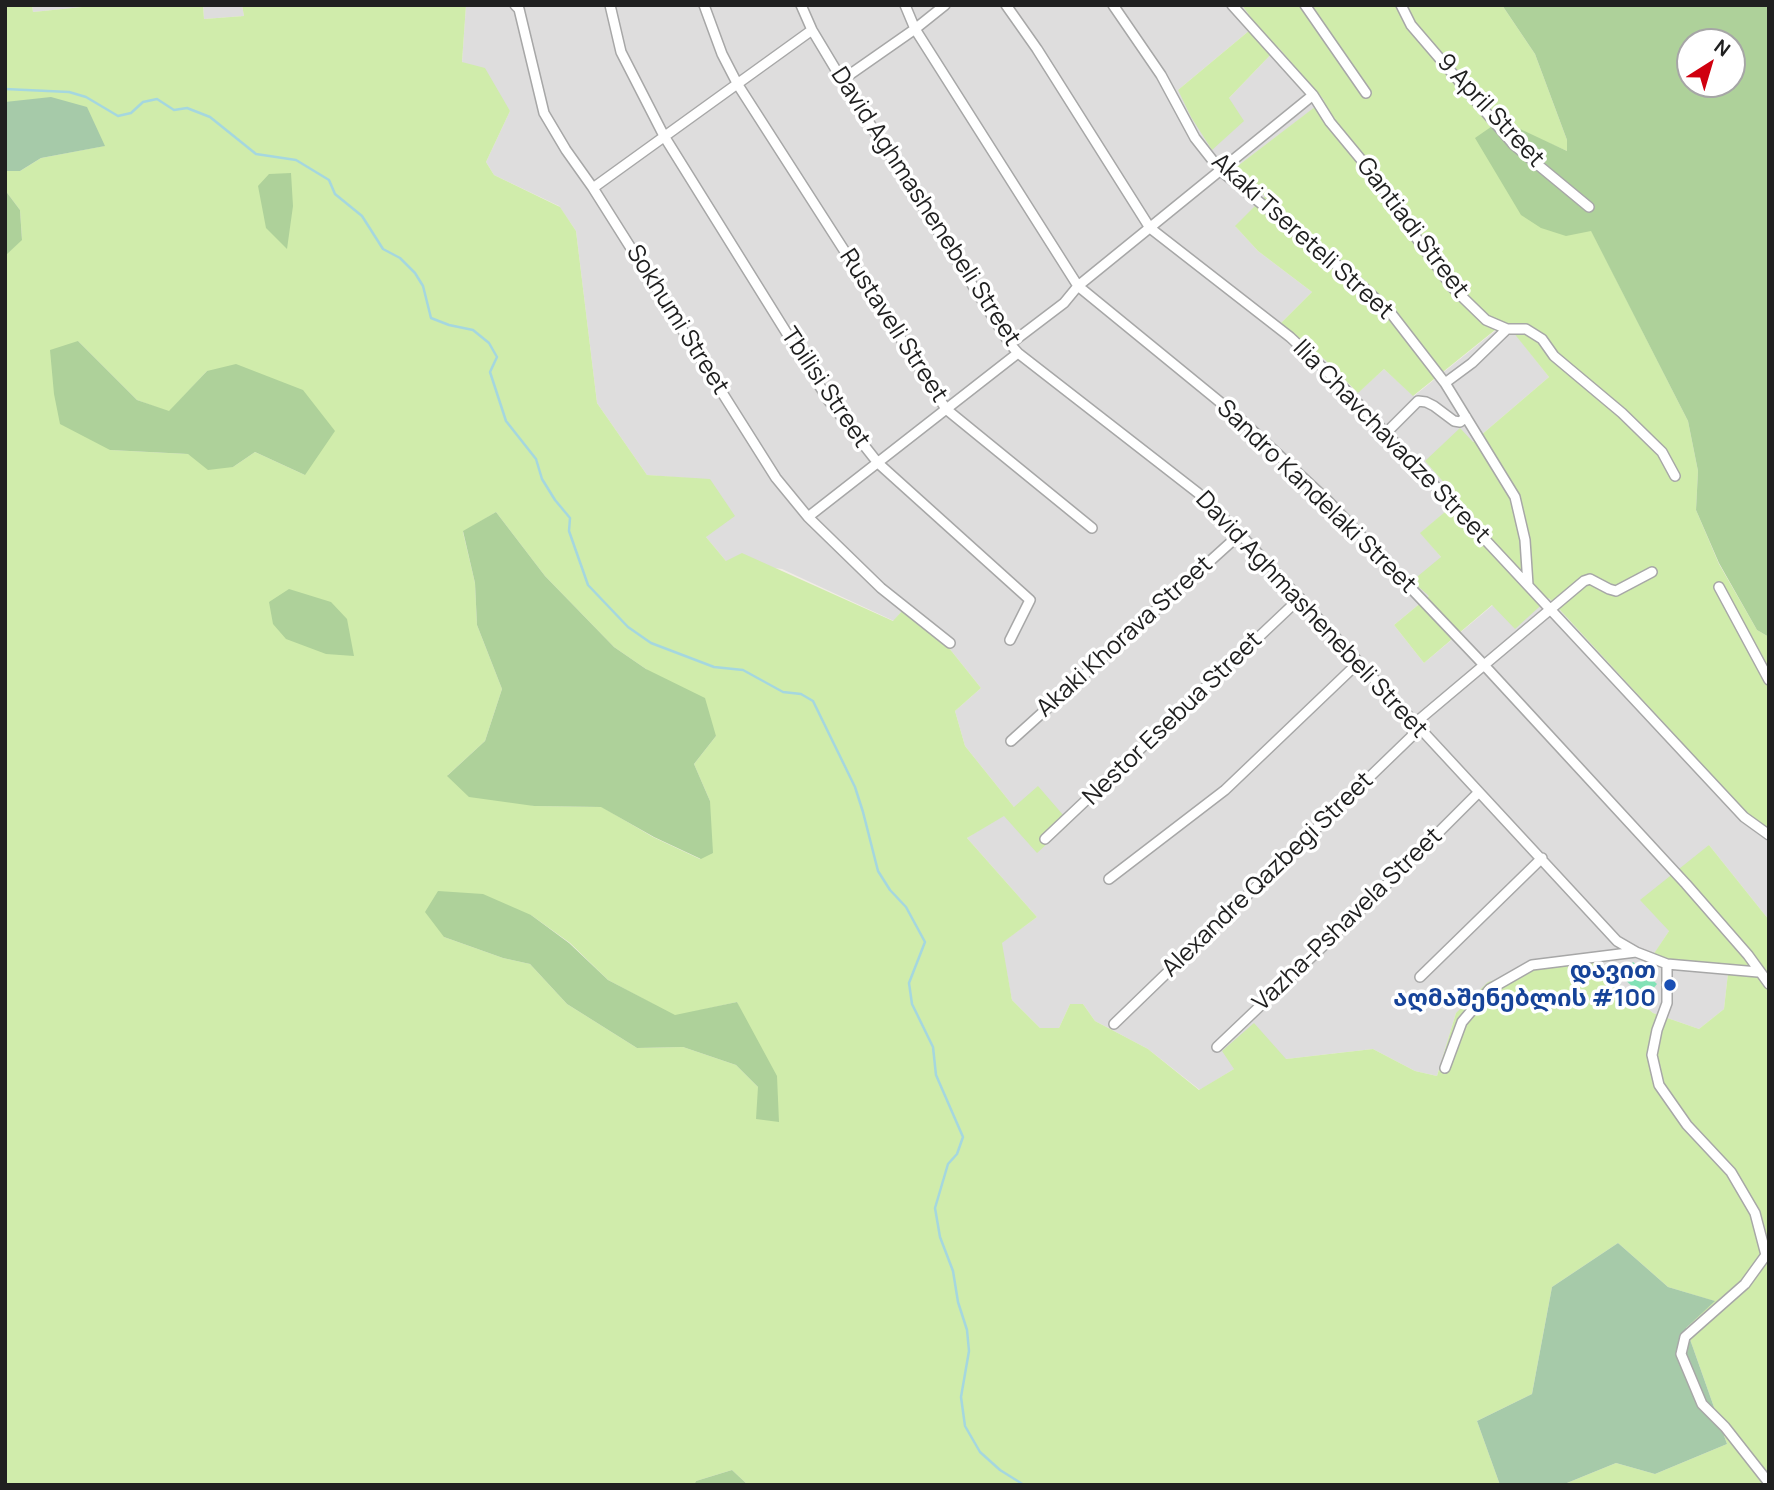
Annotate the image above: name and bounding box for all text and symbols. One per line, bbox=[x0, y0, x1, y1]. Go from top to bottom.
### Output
north arrow bbox=[1676, 28, 1746, 98]
text: N bbox=[1709, 33, 1736, 62]
street label: 9 April Street bbox=[1430, 48, 1550, 174]
street label: David Aghmashenebeli Street bbox=[824, 62, 1026, 352]
street label: Akaki Tsereteli Street bbox=[1205, 148, 1399, 326]
street label: Gantiadi Street bbox=[1350, 152, 1474, 304]
street label: Sokhumi Street bbox=[620, 240, 734, 400]
street label: Rustaveli Street bbox=[833, 244, 953, 408]
street label: Tbilisi Street bbox=[774, 322, 876, 454]
street label: Ilia Chavchavadze Street bbox=[1286, 334, 1496, 550]
street label: Sandro Kandelaki Street bbox=[1210, 394, 1422, 600]
street label: David Aghmashenebeli Street bbox=[1189, 486, 1433, 744]
street label: Akaki Khorava Street bbox=[1031, 550, 1219, 724]
street label: Nestor Esebua Street bbox=[1078, 626, 1268, 812]
street label: Alexandre Qazbegi Street bbox=[1156, 767, 1380, 983]
street label: Vazha-Pshavela Street bbox=[1248, 822, 1448, 1018]
place label: დავით აღმაშენებლის #100 bbox=[1393, 957, 1656, 1013]
marker: დავით აღმაშენებლის #100 bbox=[1662, 977, 1678, 993]

